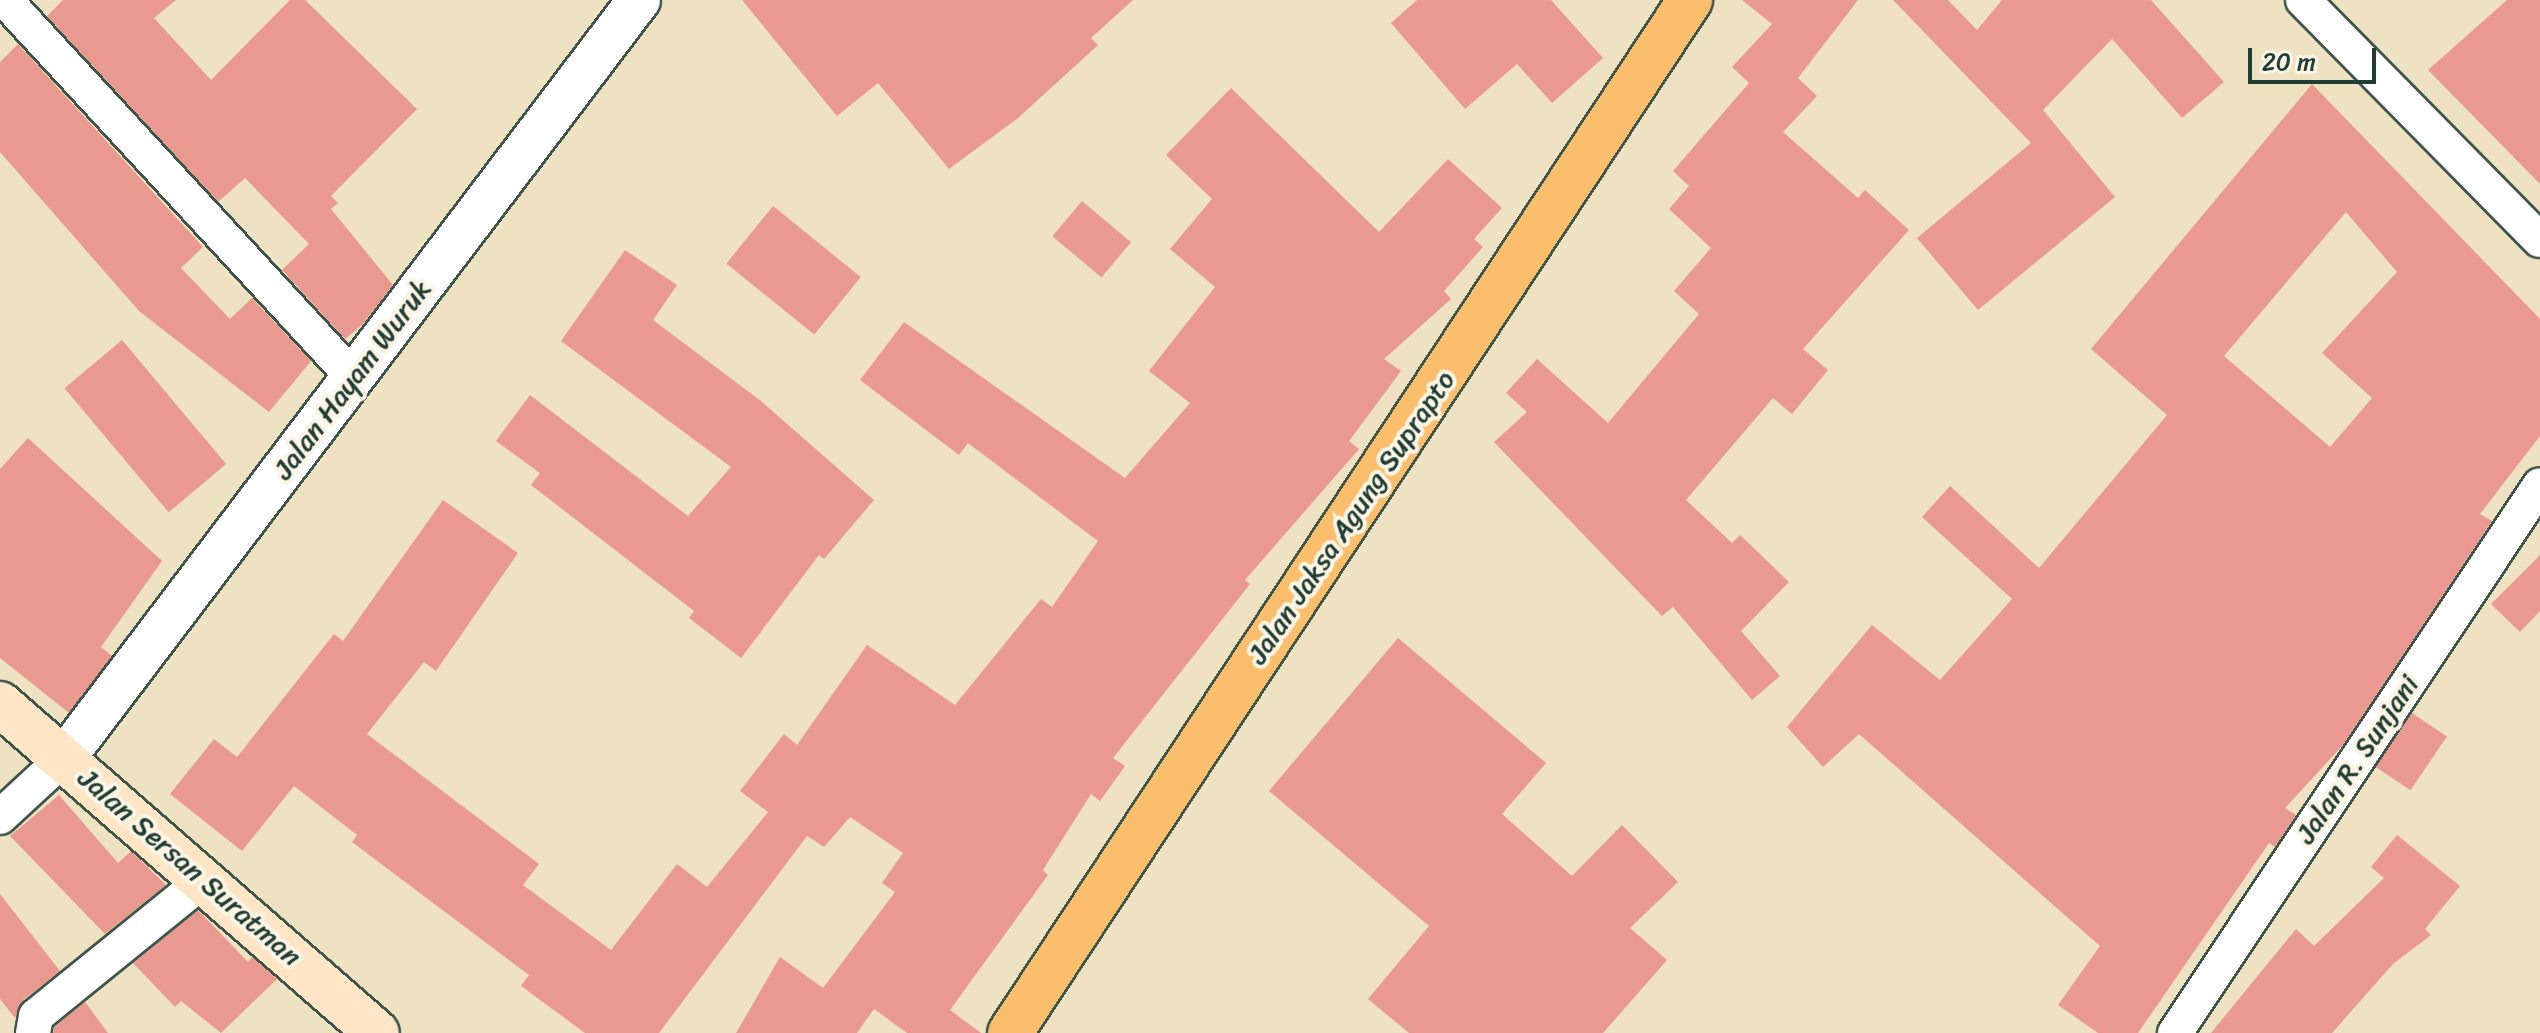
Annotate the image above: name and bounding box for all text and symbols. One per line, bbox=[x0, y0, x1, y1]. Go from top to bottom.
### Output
scale bar bbox=[2252, 32, 2380, 82]
text: 20 m bbox=[2262, 41, 2316, 83]
street label: Jalan Hayam Wuruk bbox=[266, 273, 438, 485]
street label: Jalan Jaksa Agung Suprapto bbox=[1240, 364, 1462, 670]
street label: Jalan R. Sunjani bbox=[2288, 667, 2426, 851]
street label: Jalan Sersan Suratman bbox=[71, 761, 309, 973]

